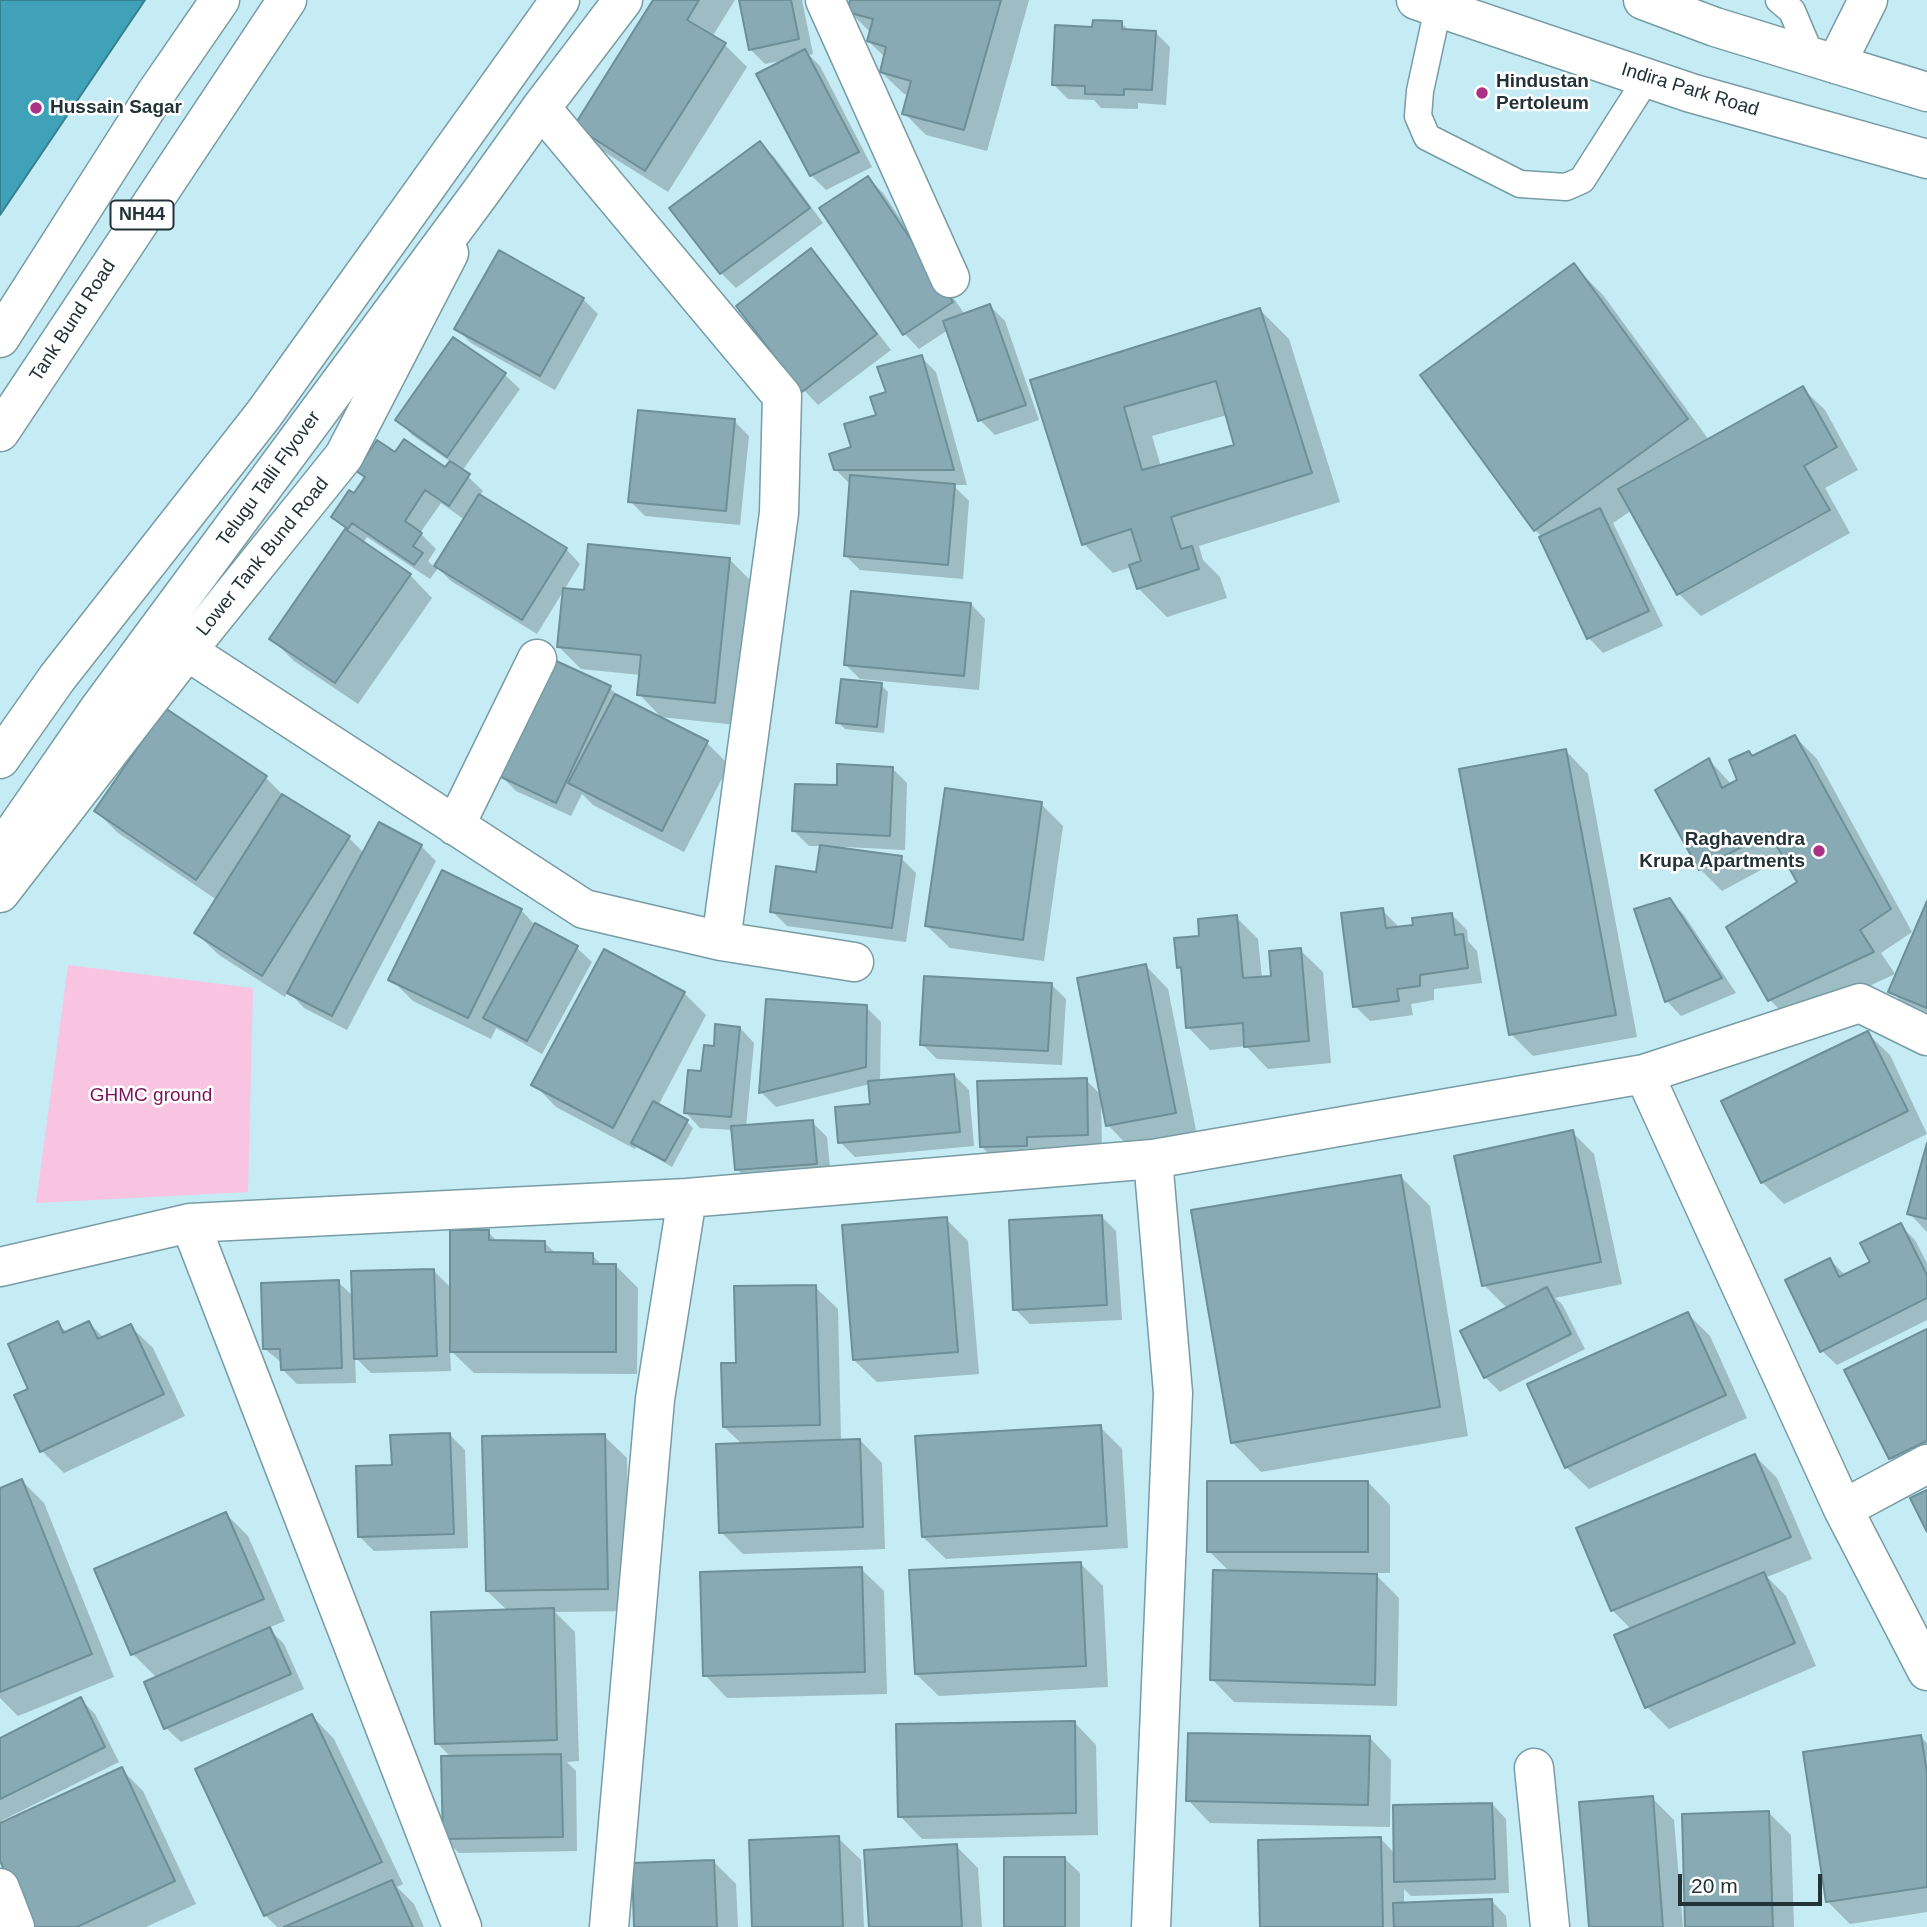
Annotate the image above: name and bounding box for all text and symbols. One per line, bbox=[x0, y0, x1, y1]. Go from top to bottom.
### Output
street label: Indira Park Road bbox=[1618, 58, 1762, 122]
place label: Hindustan Pertoleum bbox=[1496, 71, 1589, 115]
marker: Hindustan Pertoleum bbox=[1474, 85, 1490, 101]
place label: Hussain Sagar bbox=[50, 97, 182, 119]
marker: Hussain Sagar bbox=[28, 100, 44, 116]
road number: NH44 bbox=[110, 200, 174, 230]
street label: Tank Bund Road bbox=[25, 256, 121, 386]
street label: Telugu Talli Flyover bbox=[212, 407, 326, 551]
street label: Lower Tank Bund Road bbox=[192, 473, 334, 641]
place label: Raghavendra Krupa Apartments bbox=[1639, 829, 1805, 873]
marker: Raghavendra Krupa Apartments bbox=[1811, 843, 1827, 859]
park label: GHMC ground bbox=[90, 1085, 212, 1107]
scale bar bbox=[1682, 1860, 1826, 1904]
text: 20 m bbox=[1691, 1874, 1738, 1897]

